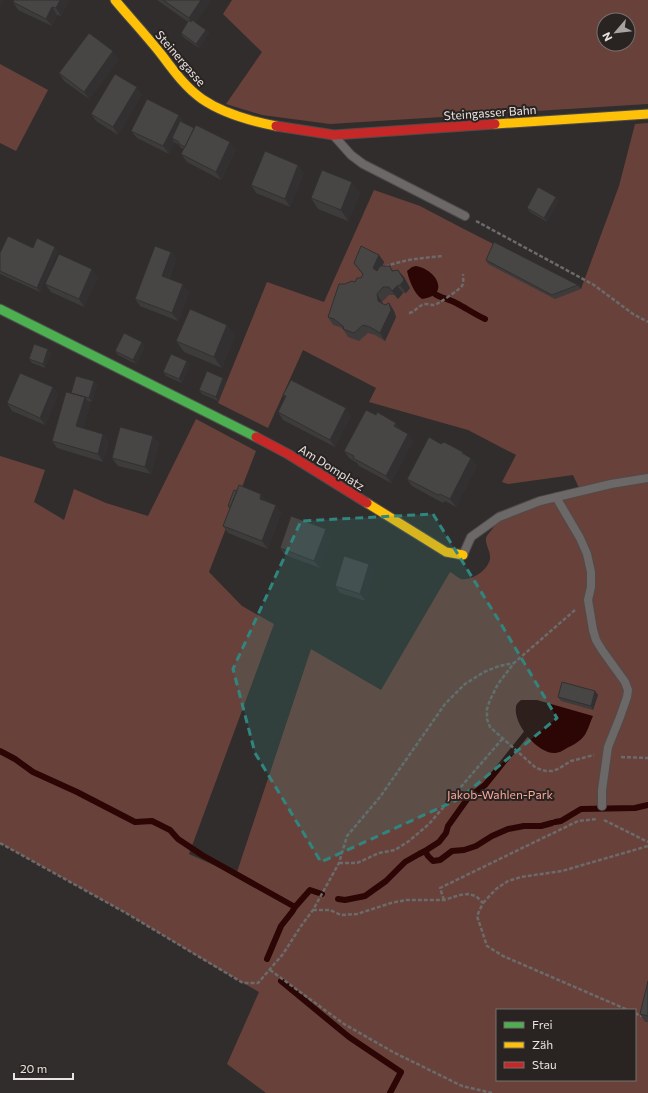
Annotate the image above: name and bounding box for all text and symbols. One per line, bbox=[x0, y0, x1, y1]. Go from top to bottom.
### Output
north arrow bbox=[596, 12, 636, 52]
street label: Steinergasse bbox=[153, 27, 209, 89]
text: N bbox=[599, 30, 614, 44]
street label: Steingasser Bahn bbox=[443, 102, 537, 122]
street label: Am Domplatz bbox=[297, 441, 367, 493]
park label: Jakob-Wahlen-Park bbox=[447, 787, 553, 802]
legend bbox=[496, 1009, 636, 1081]
text: Frei bbox=[532, 1017, 553, 1031]
text: Zäh bbox=[532, 1037, 553, 1051]
scale bar bbox=[14, 1055, 73, 1081]
text: Stau bbox=[532, 1057, 557, 1071]
text: 20 m bbox=[20, 1061, 47, 1075]

